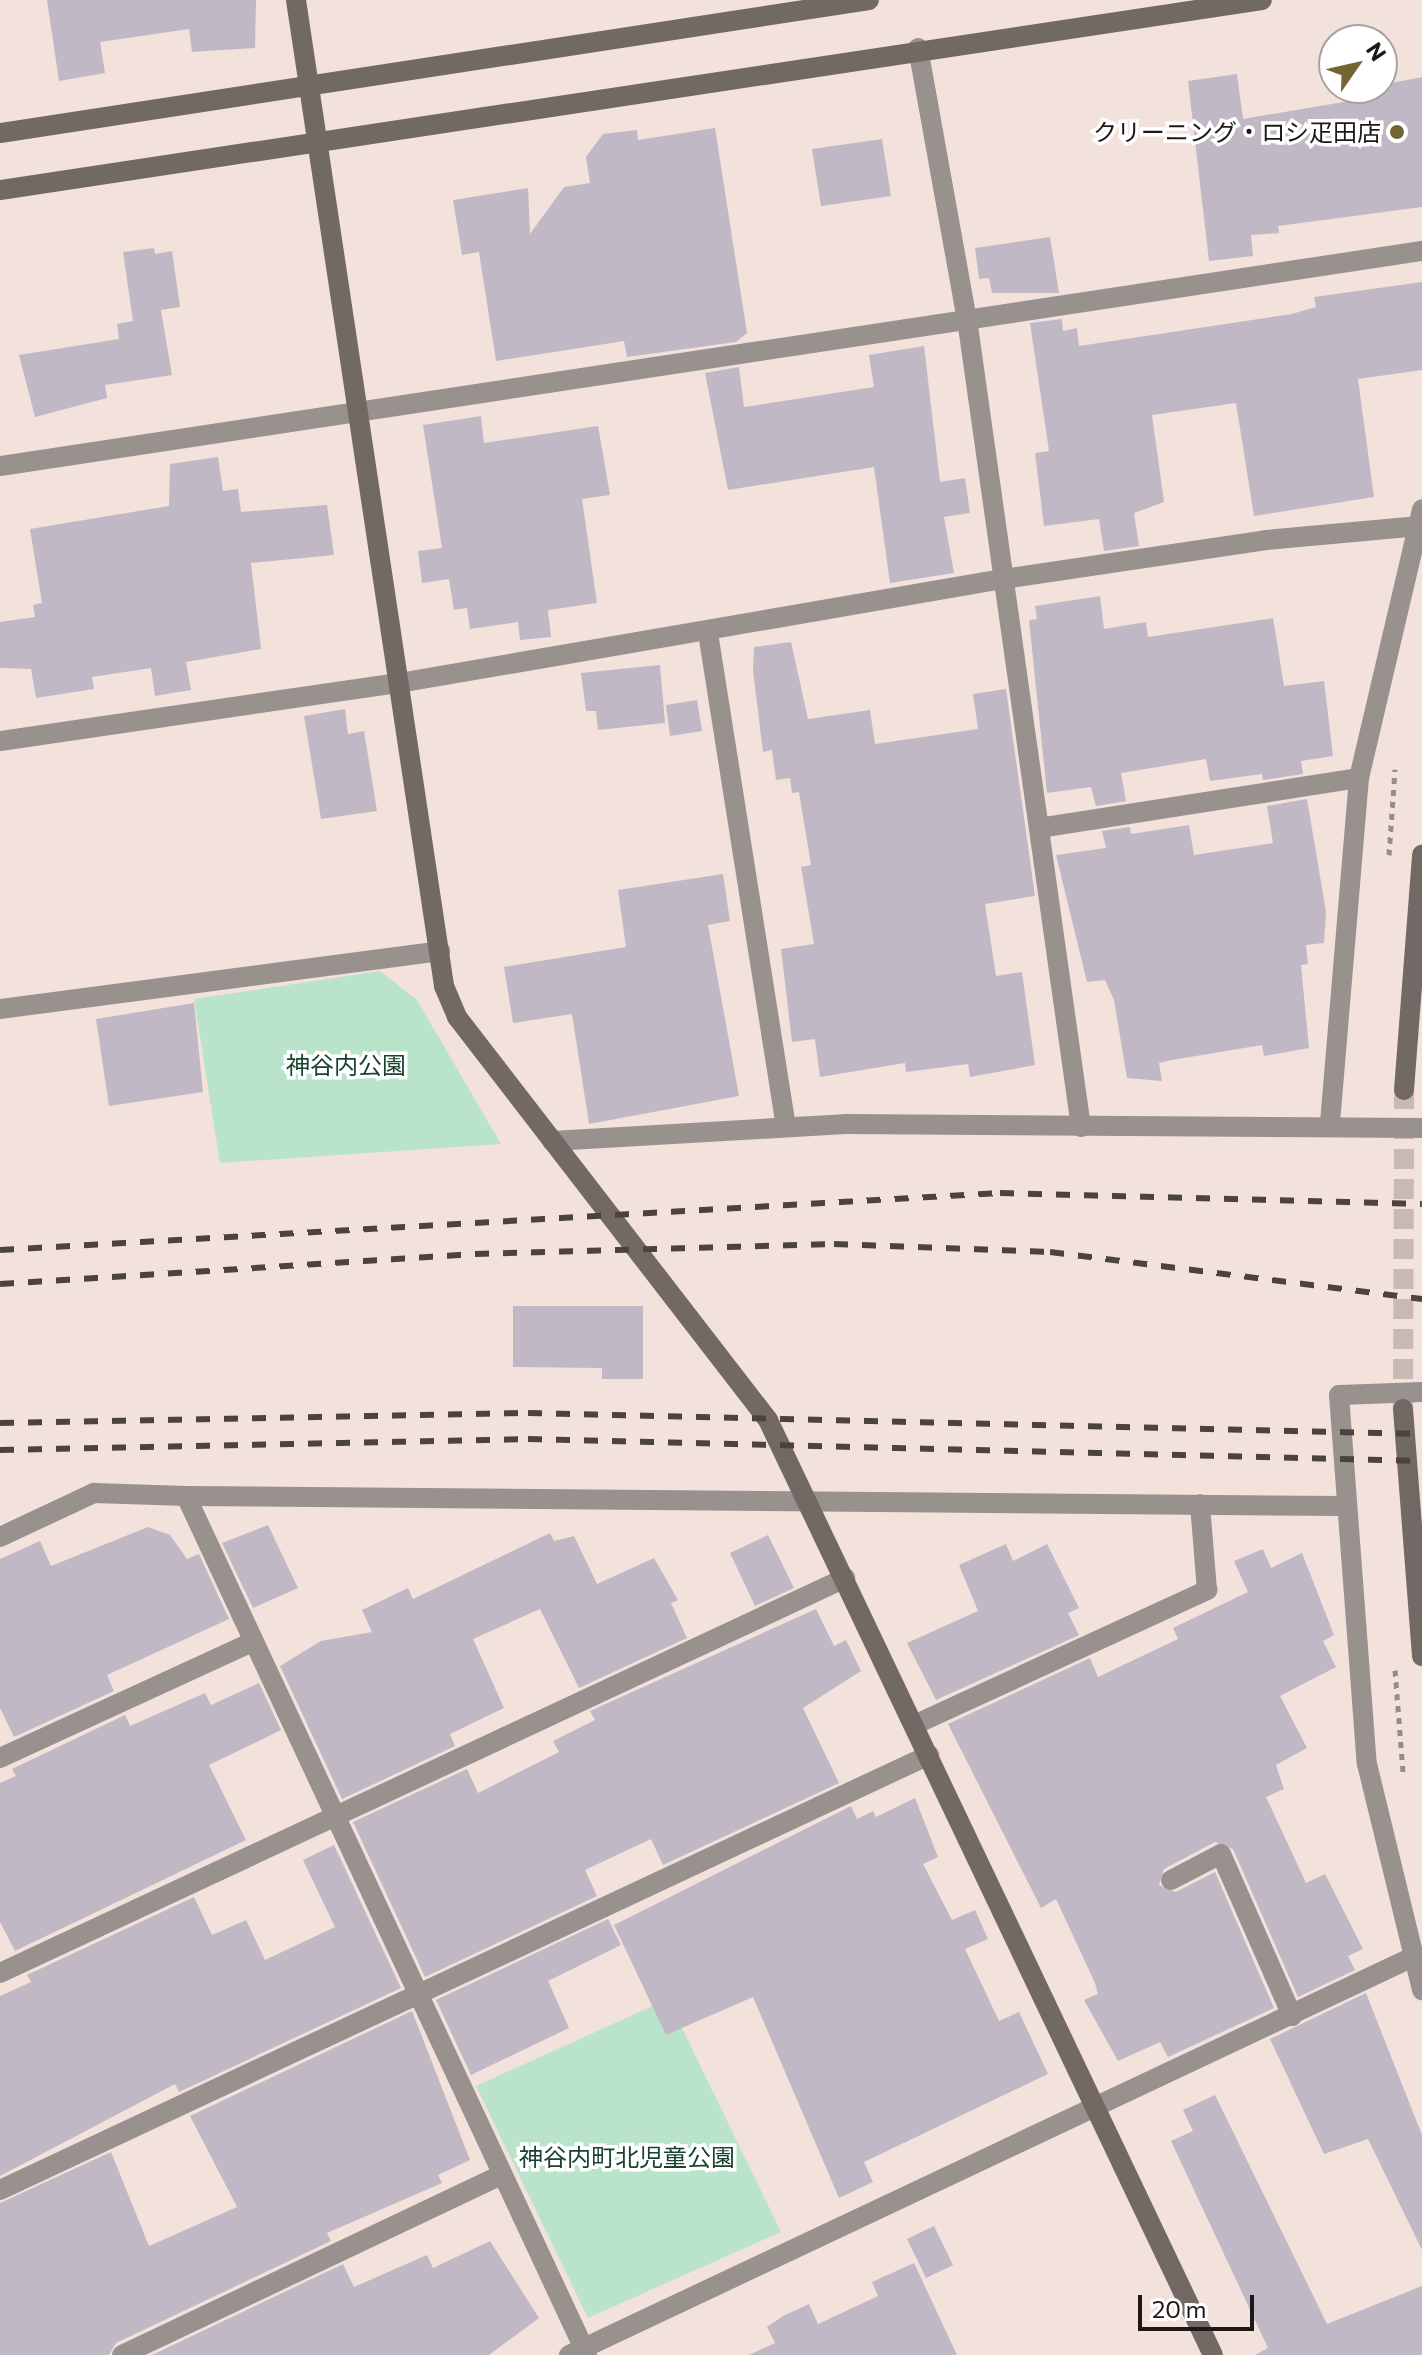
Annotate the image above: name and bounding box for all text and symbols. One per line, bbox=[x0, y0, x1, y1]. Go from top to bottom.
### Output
north arrow bbox=[1318, 24, 1398, 104]
text: N bbox=[1361, 37, 1392, 66]
place label: クリーニング・ロシ疋田店 bbox=[1093, 118, 1381, 146]
marker: クリーニング・ロシ疋田店 bbox=[1388, 123, 1406, 141]
park label: 神谷内公園 bbox=[286, 1051, 406, 1079]
park label: 神谷内町北児童公園 bbox=[519, 2143, 735, 2171]
scale bar bbox=[1142, 2279, 1258, 2329]
text: 20 m bbox=[1152, 2294, 1206, 2323]

